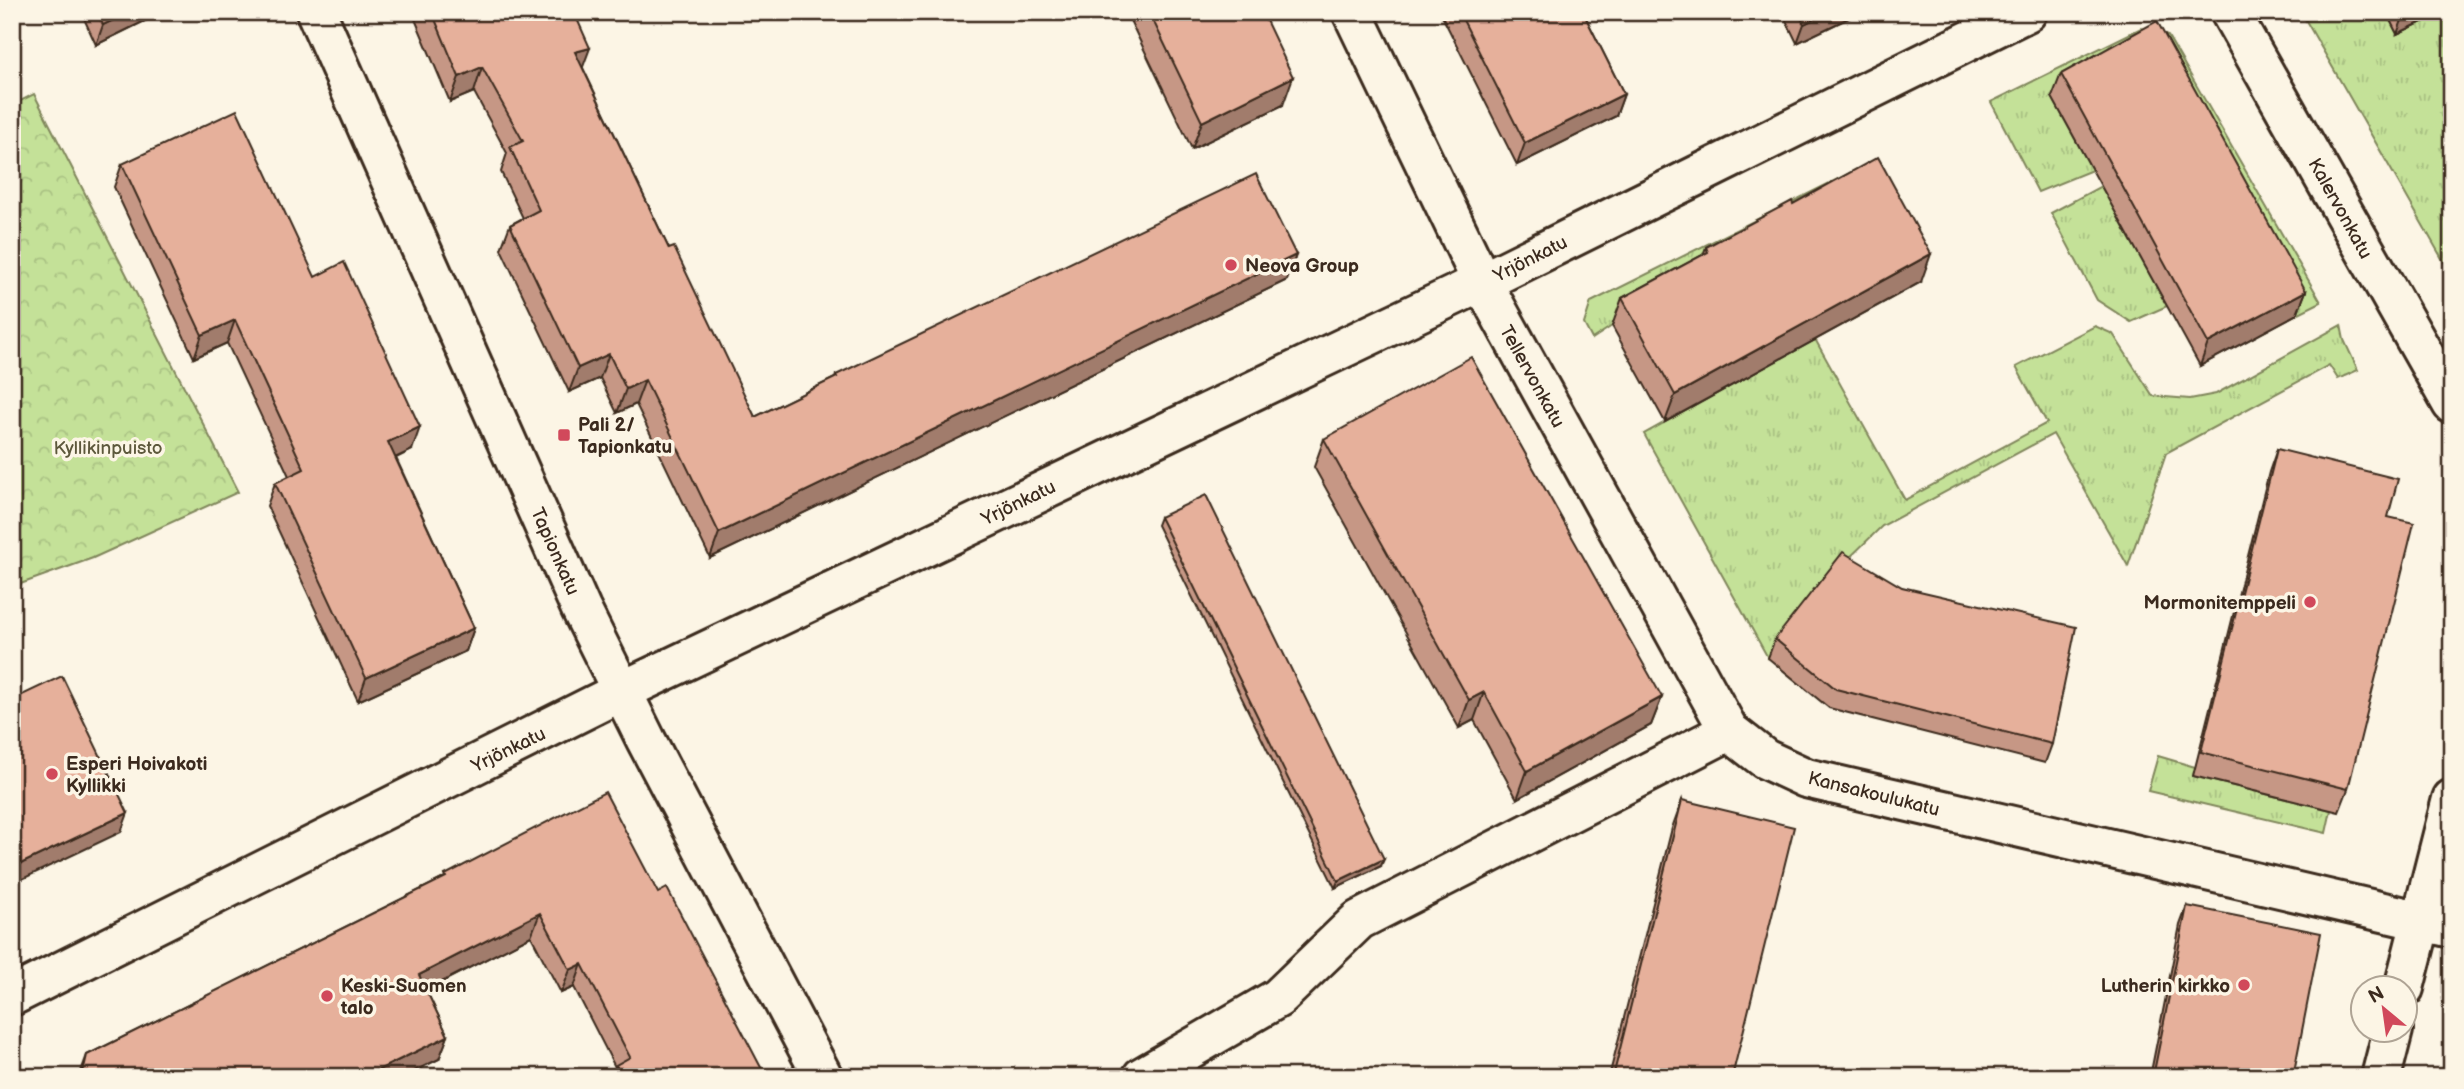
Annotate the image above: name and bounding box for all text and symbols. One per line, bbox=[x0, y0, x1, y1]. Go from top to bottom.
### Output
street label: Kalervonkatu bbox=[2303, 154, 2377, 263]
street label: Yrjönkatu bbox=[1489, 231, 1572, 288]
place label: Neova Group bbox=[1245, 255, 1359, 278]
marker: Neova Group bbox=[1223, 257, 1239, 273]
street label: Tellervonkatu bbox=[1494, 321, 1569, 432]
place label: Pali 2/ Tapionkatu bbox=[578, 414, 672, 459]
marker: Pali 2/ Tapionkatu bbox=[556, 427, 572, 443]
park label: Kyllikinpuisto bbox=[53, 437, 163, 460]
street label: Yrjönkatu bbox=[977, 475, 1060, 532]
street label: Tapionkatu bbox=[525, 504, 584, 599]
place label: Mormonitemppeli bbox=[2144, 592, 2296, 615]
marker: Mormonitemppeli bbox=[2302, 594, 2318, 610]
street label: Yrjönkatu bbox=[467, 722, 550, 779]
place label: Esperi Hoivakoti Kyllikki bbox=[66, 753, 207, 798]
marker: Esperi Hoivakoti Kyllikki bbox=[44, 766, 60, 782]
street label: Kansakoulukatu bbox=[1805, 767, 1942, 822]
north arrow bbox=[2348, 974, 2418, 1044]
place label: Keski-Suomen talo bbox=[340, 975, 467, 1020]
place label: Lutherin kirkko bbox=[2101, 975, 2230, 998]
marker: Lutherin kirkko bbox=[2236, 977, 2252, 993]
text: N bbox=[2365, 982, 2388, 1009]
marker: Keski-Suomen talo bbox=[319, 988, 335, 1004]

